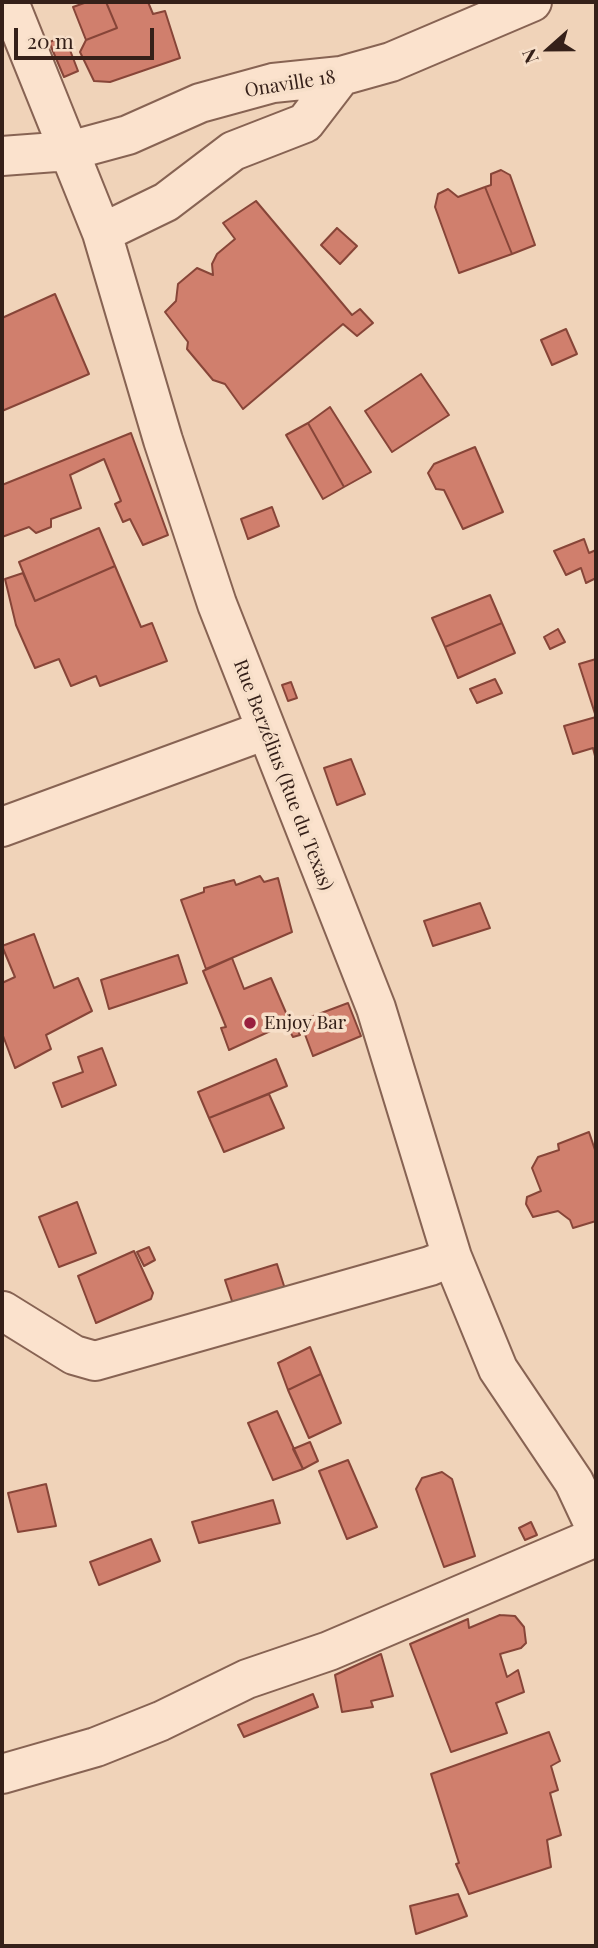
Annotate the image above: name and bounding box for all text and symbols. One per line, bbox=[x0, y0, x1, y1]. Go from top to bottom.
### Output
scale bar bbox=[18, 14, 158, 58]
north arrow bbox=[514, 14, 584, 84]
text: 20 m bbox=[27, 26, 74, 54]
text: N bbox=[515, 45, 544, 68]
street label: Onaville 18 bbox=[243, 66, 337, 102]
street label: Rue Berzélius (Rue du Texas) bbox=[228, 656, 338, 894]
place label: Enjoy Bar bbox=[264, 1012, 346, 1034]
marker: Enjoy Bar bbox=[242, 1015, 258, 1031]

